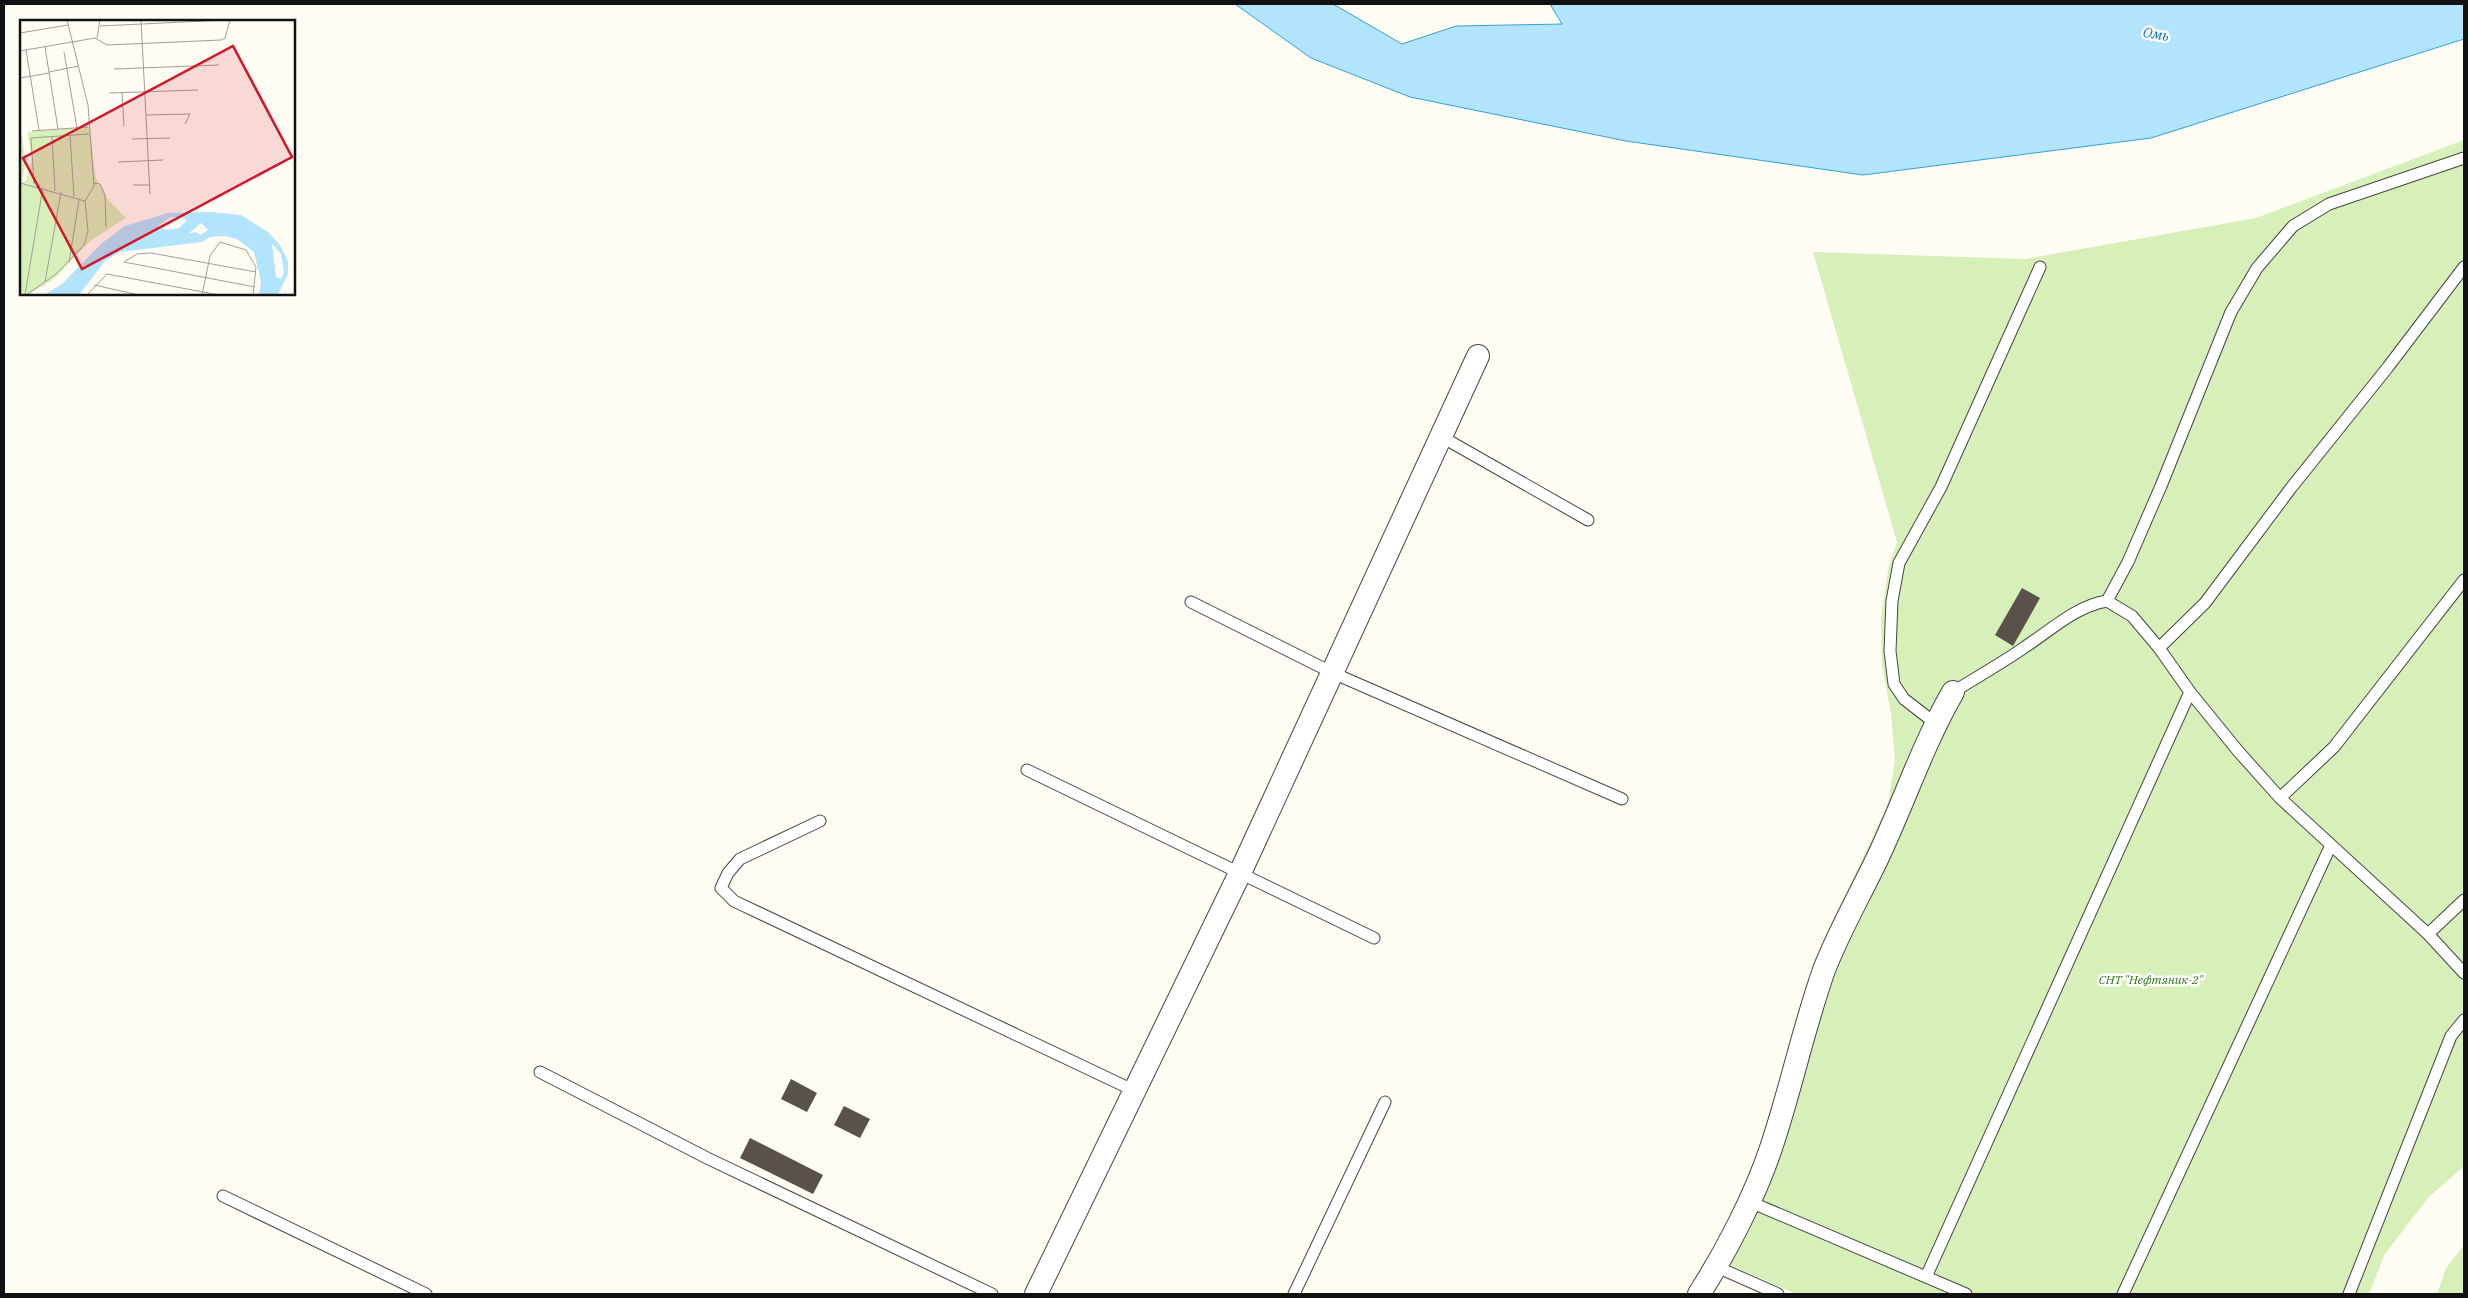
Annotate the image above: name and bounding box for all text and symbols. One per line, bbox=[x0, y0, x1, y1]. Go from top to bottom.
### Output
inset map bbox=[20, 20, 295, 295]
water label: Омь bbox=[2142, 23, 2170, 45]
park label: СНТ "Нефтяник-2" bbox=[2099, 972, 2205, 987]

